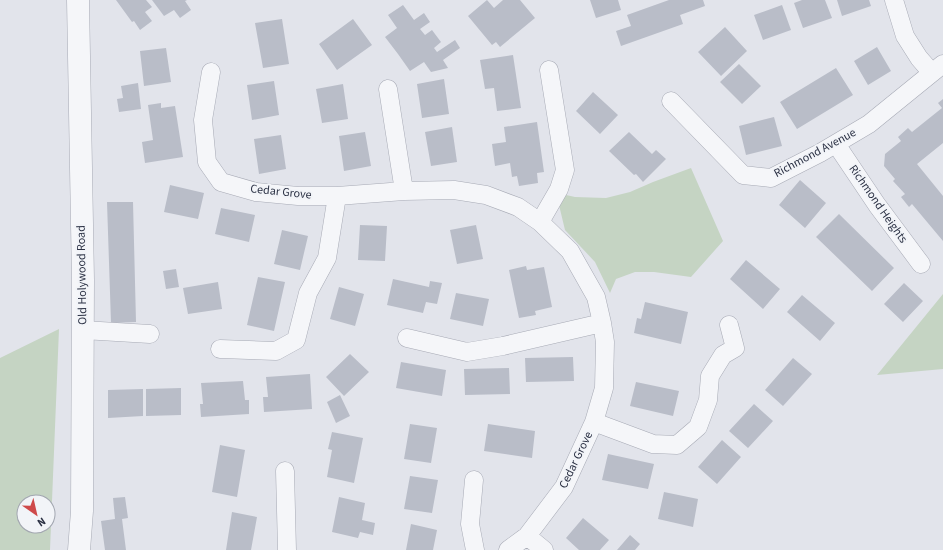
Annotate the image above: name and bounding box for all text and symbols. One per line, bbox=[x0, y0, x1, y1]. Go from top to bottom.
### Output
street label: Richmond Avenue bbox=[771, 124, 859, 182]
street label: Richmond Heights bbox=[845, 161, 911, 247]
street label: Cedar Grove bbox=[250, 180, 313, 204]
street label: Old Holywood Road bbox=[73, 225, 91, 325]
street label: Cedar Grove bbox=[555, 429, 597, 491]
north arrow bbox=[16, 494, 56, 534]
text: N bbox=[34, 514, 49, 530]

